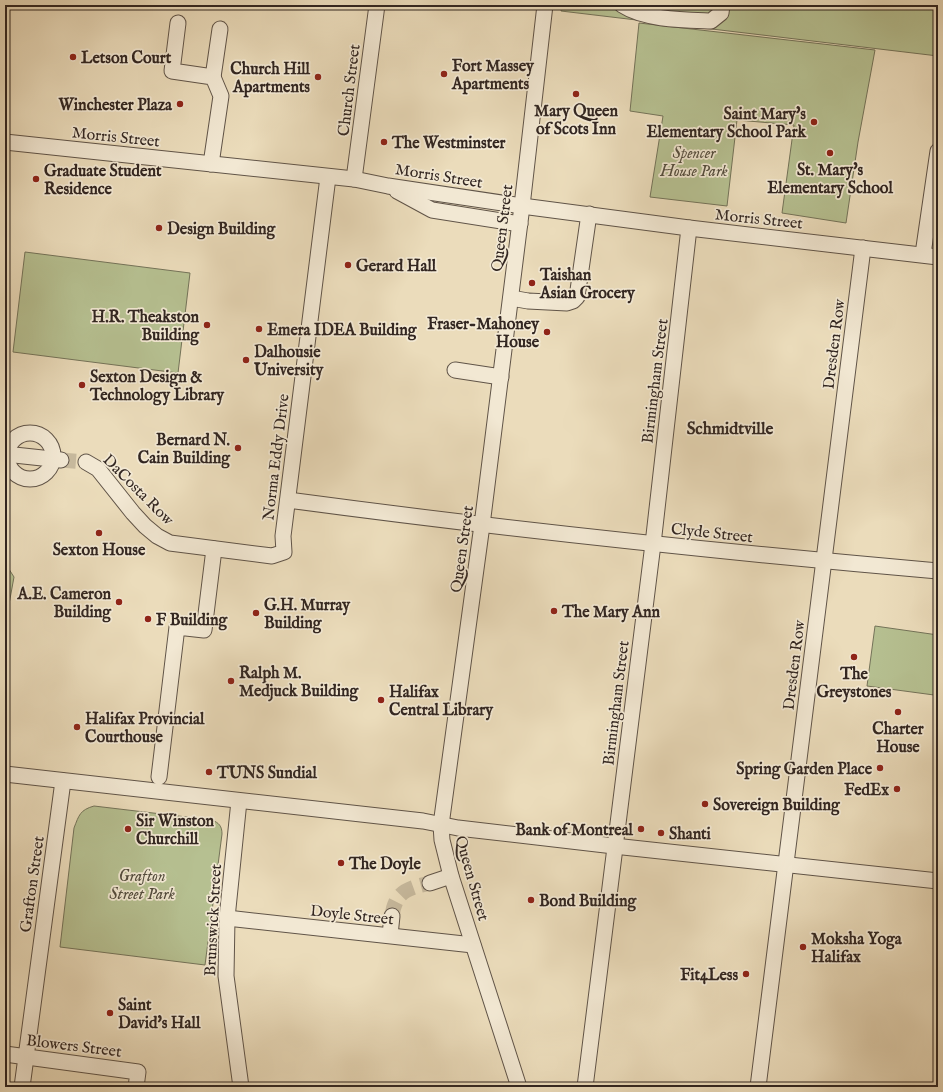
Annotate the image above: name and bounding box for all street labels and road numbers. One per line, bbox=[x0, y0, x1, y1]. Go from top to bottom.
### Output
street label: Church Street bbox=[334, 43, 366, 137]
street label: Morris Street bbox=[71, 123, 161, 153]
street label: Morris Street bbox=[393, 160, 484, 194]
street label: Queen Street bbox=[488, 183, 518, 273]
street label: Morris Street bbox=[714, 205, 804, 235]
street label: Dresden Row bbox=[820, 298, 850, 390]
street label: Birmingham Street bbox=[638, 317, 674, 445]
street label: Norma Eddy Drive bbox=[259, 393, 295, 522]
street label: DaCosta Row bbox=[98, 451, 178, 530]
street label: Queen Street bbox=[447, 504, 479, 594]
street label: Clyde Street bbox=[670, 520, 754, 548]
street label: Dresden Row bbox=[780, 619, 810, 711]
street label: Birmingham Street bbox=[599, 639, 635, 767]
street label: Grafton Street bbox=[16, 834, 50, 934]
street label: Queen Street bbox=[449, 834, 493, 924]
street label: Brunswick Street bbox=[201, 863, 227, 977]
street label: Doyle Street bbox=[309, 902, 395, 930]
street label: Blowers Street bbox=[25, 1031, 123, 1063]

